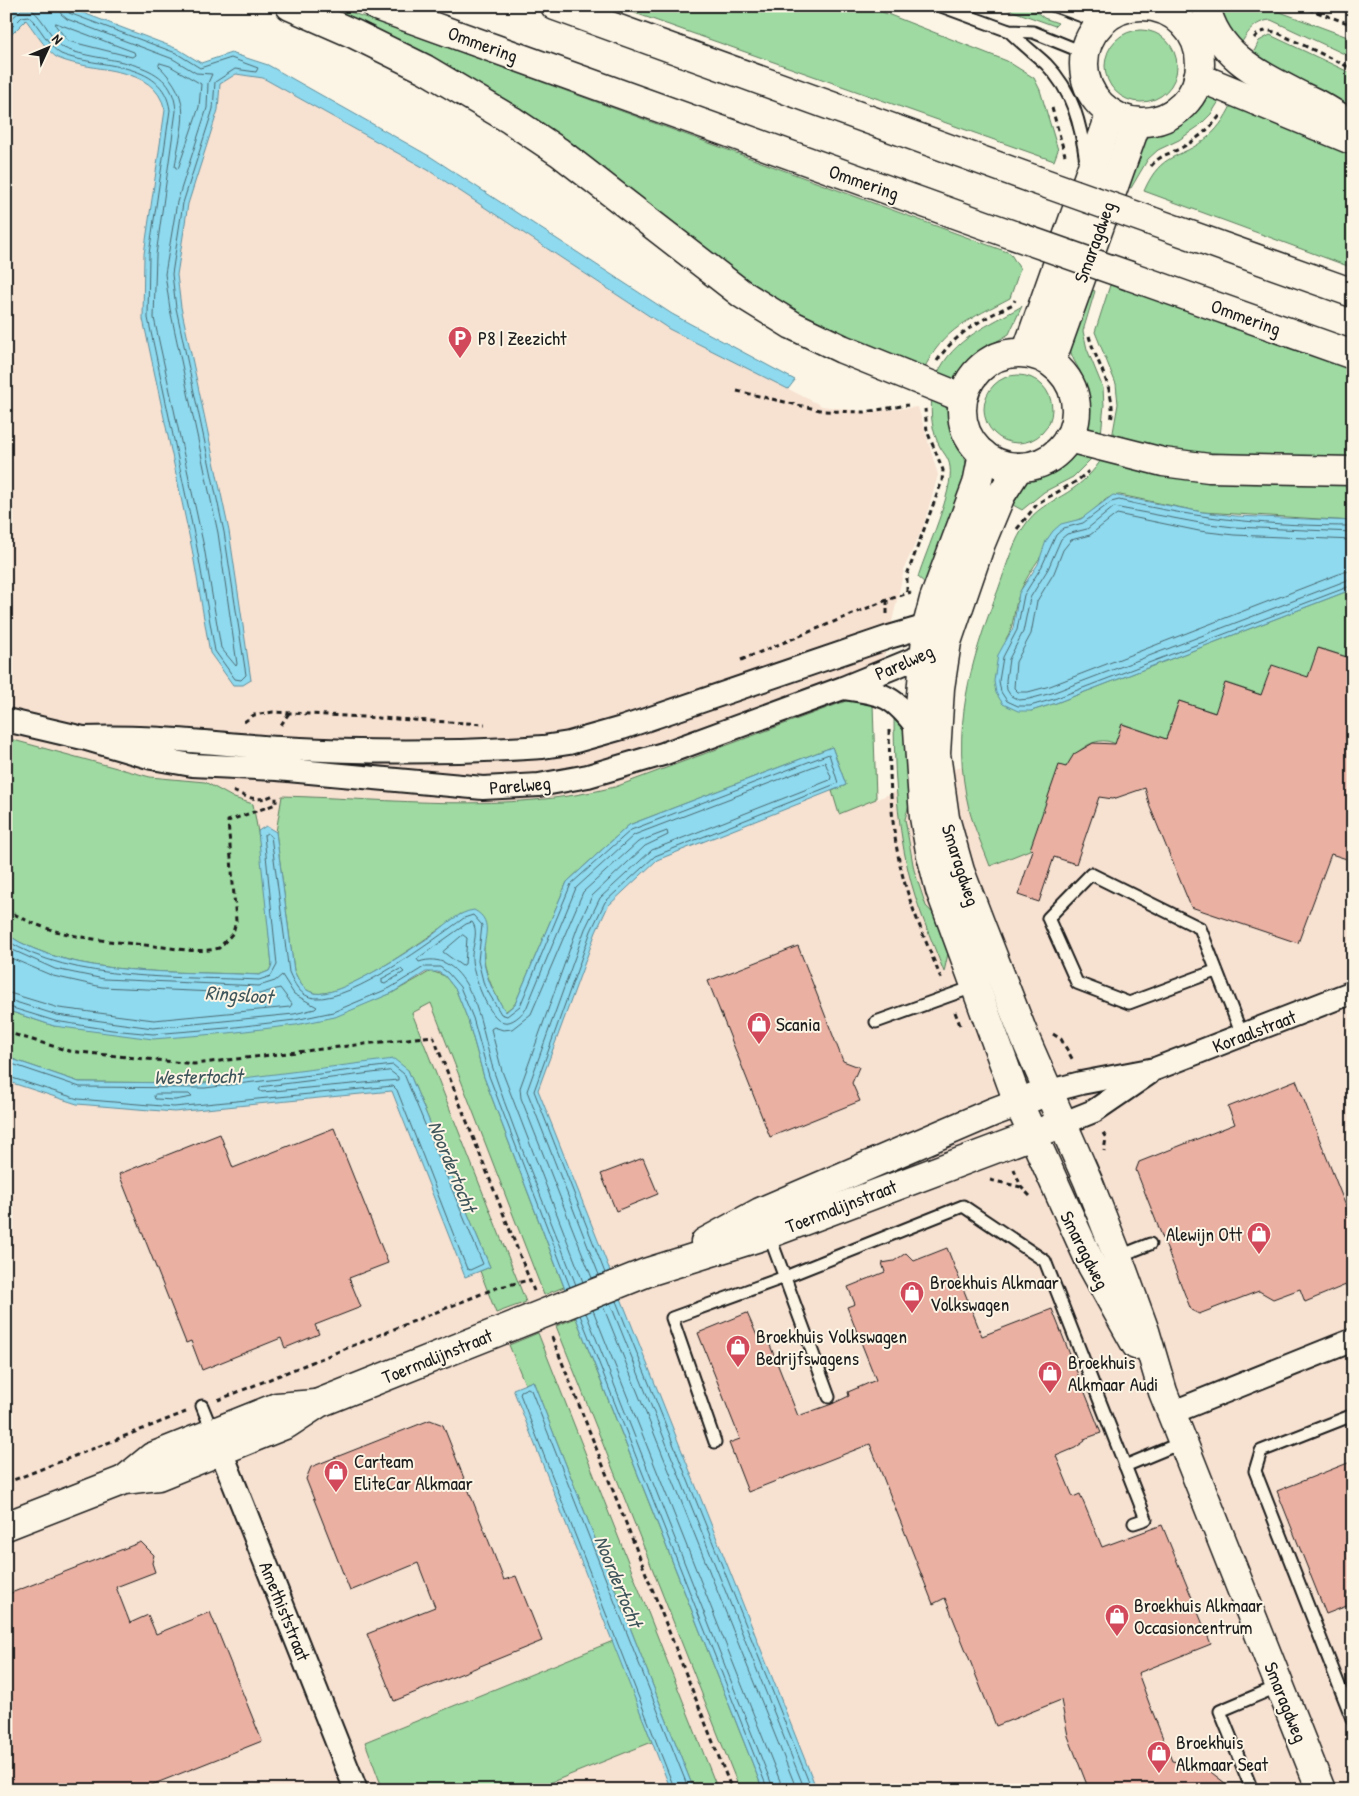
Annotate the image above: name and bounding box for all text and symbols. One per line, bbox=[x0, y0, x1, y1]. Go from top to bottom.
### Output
street label: Ommering bbox=[444, 19, 522, 69]
north arrow bbox=[22, 22, 72, 72]
text: N bbox=[48, 29, 68, 48]
street label: Ommering bbox=[825, 158, 903, 206]
street label: Smaragdweg bbox=[1067, 198, 1121, 286]
street label: Ommering bbox=[1207, 292, 1285, 342]
parking icon: P8 | Zeezicht bbox=[447, 325, 473, 359]
place label: P8 | Zeezicht bbox=[478, 325, 567, 351]
street label: Parelweg bbox=[871, 638, 937, 686]
street label: Parelweg bbox=[488, 769, 552, 801]
street label: Smaragdweg bbox=[936, 821, 986, 909]
water label: Ringsloot bbox=[204, 978, 277, 1011]
street label: Koraalstraat bbox=[1209, 1003, 1300, 1059]
shop icon: Scania bbox=[746, 1011, 772, 1045]
place label: Scania bbox=[776, 1011, 820, 1037]
water label: Westertocht bbox=[154, 1062, 246, 1090]
water label: Noordertocht bbox=[423, 1116, 485, 1218]
street label: Toermalijnstraat bbox=[782, 1173, 901, 1239]
street label: Smaragdweg bbox=[1054, 1206, 1116, 1294]
place label: Alewijn Ott bbox=[1166, 1221, 1242, 1247]
shop icon: Alewijn Ott bbox=[1246, 1221, 1272, 1255]
place label: Broekhuis Alkmaar Volkswagen bbox=[930, 1269, 1060, 1317]
shop icon: Broekhuis Alkmaar Volkswagen bbox=[899, 1280, 925, 1314]
street label: Toermalijnstraat bbox=[378, 1322, 496, 1390]
place label: Broekhuis Volkswagen Bedrijfswagens bbox=[756, 1323, 907, 1371]
shop icon: Broekhuis Volkswagen Bedrijfswagens bbox=[725, 1334, 751, 1368]
place label: Broekhuis Alkmaar Audi bbox=[1068, 1349, 1158, 1397]
shop icon: Broekhuis Alkmaar Audi bbox=[1037, 1360, 1063, 1394]
place label: Carteam EliteCar Alkmaar bbox=[354, 1448, 473, 1496]
shop icon: Carteam EliteCar Alkmaar bbox=[323, 1459, 349, 1493]
water label: Noordertocht bbox=[589, 1531, 651, 1633]
street label: Amethiststraat bbox=[253, 1557, 317, 1665]
place label: Broekhuis Alkmaar Occasioncentrum bbox=[1134, 1592, 1264, 1640]
shop icon: Broekhuis Alkmaar Occasioncentrum bbox=[1104, 1603, 1130, 1637]
street label: Smaragdweg bbox=[1258, 1658, 1314, 1746]
place label: Broekhuis Alkmaar Seat bbox=[1176, 1729, 1268, 1777]
shop icon: Broekhuis Alkmaar Seat bbox=[1146, 1740, 1172, 1774]

